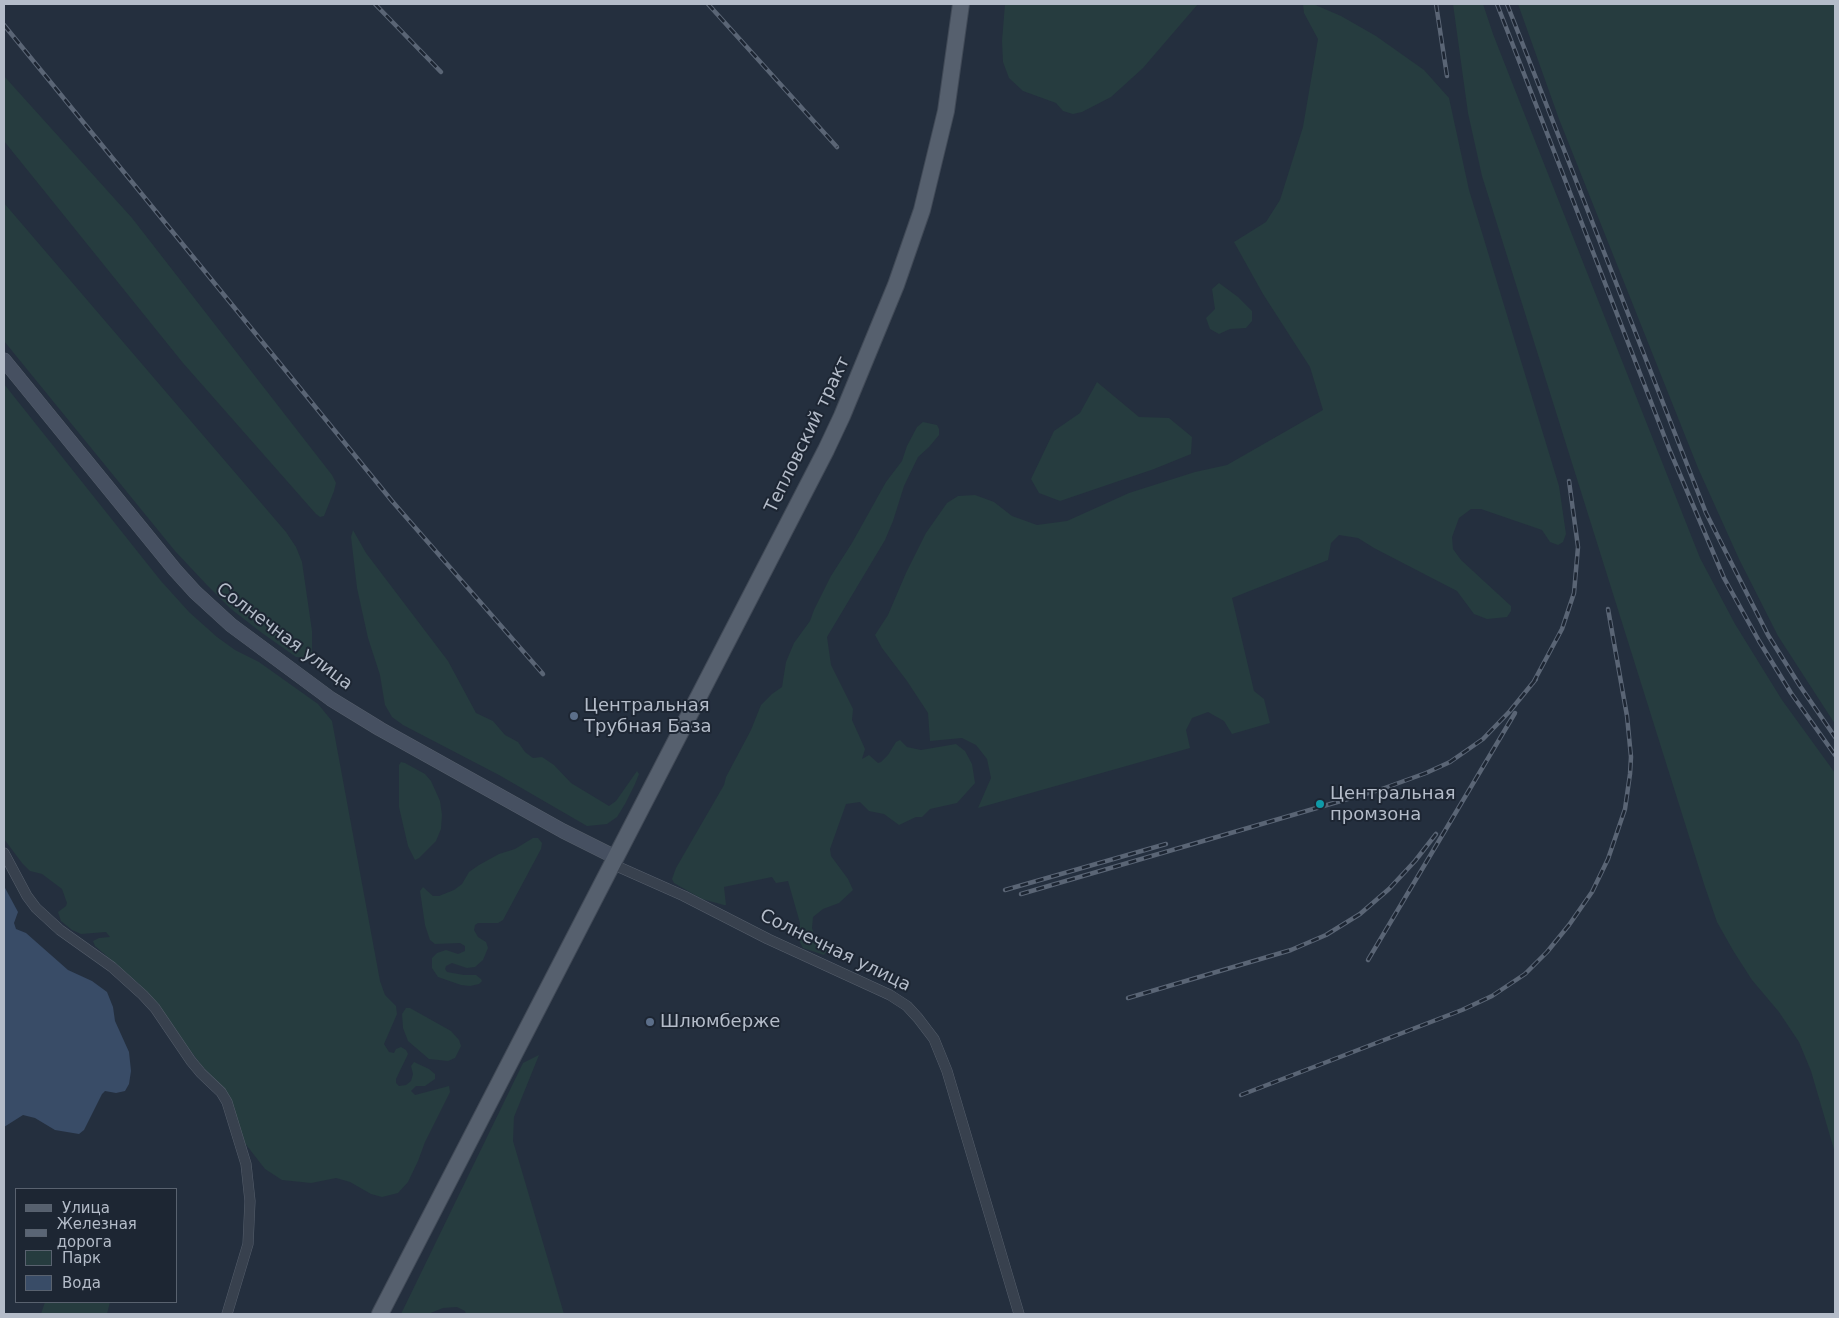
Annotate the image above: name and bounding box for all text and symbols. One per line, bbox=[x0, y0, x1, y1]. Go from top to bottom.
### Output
street label: Тепловский тракт bbox=[761, 353, 855, 517]
street label: Солнечная улица bbox=[212, 579, 356, 695]
place label: Центральная Трубная База bbox=[584, 695, 712, 738]
marker: Центральная Трубная База bbox=[568, 710, 580, 722]
place label: Центральная промзона bbox=[1330, 783, 1455, 826]
marker: Центральная промзона bbox=[1314, 798, 1326, 810]
street label: Солнечная улица bbox=[756, 905, 914, 997]
place label: Шлюмберже bbox=[660, 1011, 780, 1033]
marker: Шлюмберже bbox=[644, 1016, 656, 1028]
legend bbox=[15, 1188, 178, 1303]
text: Улица bbox=[62, 1199, 110, 1217]
text: Железная дорога bbox=[57, 1215, 137, 1251]
text: Парк bbox=[62, 1249, 101, 1267]
text: Вода bbox=[62, 1274, 101, 1292]

